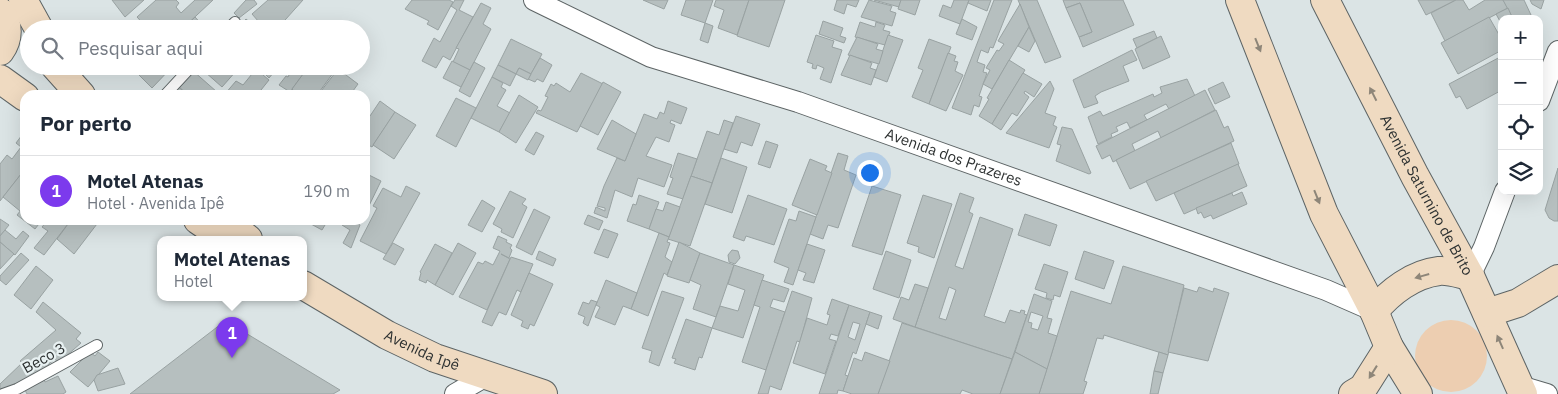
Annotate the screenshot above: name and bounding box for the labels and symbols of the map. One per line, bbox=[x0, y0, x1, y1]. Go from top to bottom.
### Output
one-way arrow bbox=[1254, 38, 1262, 53]
one-way arrow bbox=[1369, 87, 1377, 101]
street label: Avenida Saturnino de Brito bbox=[1376, 111, 1478, 279]
street label: Avenida dos Prazeres bbox=[883, 124, 1025, 190]
your location bbox=[857, 160, 883, 186]
one-way arrow bbox=[1314, 189, 1322, 204]
one-way arrow bbox=[1415, 272, 1430, 280]
pin: 1 bbox=[216, 317, 248, 358]
street label: Avenida Ipê bbox=[381, 325, 462, 375]
one-way arrow bbox=[1495, 335, 1503, 349]
street label: Beco 3 bbox=[19, 338, 69, 377]
one-way arrow bbox=[1368, 366, 1377, 379]

